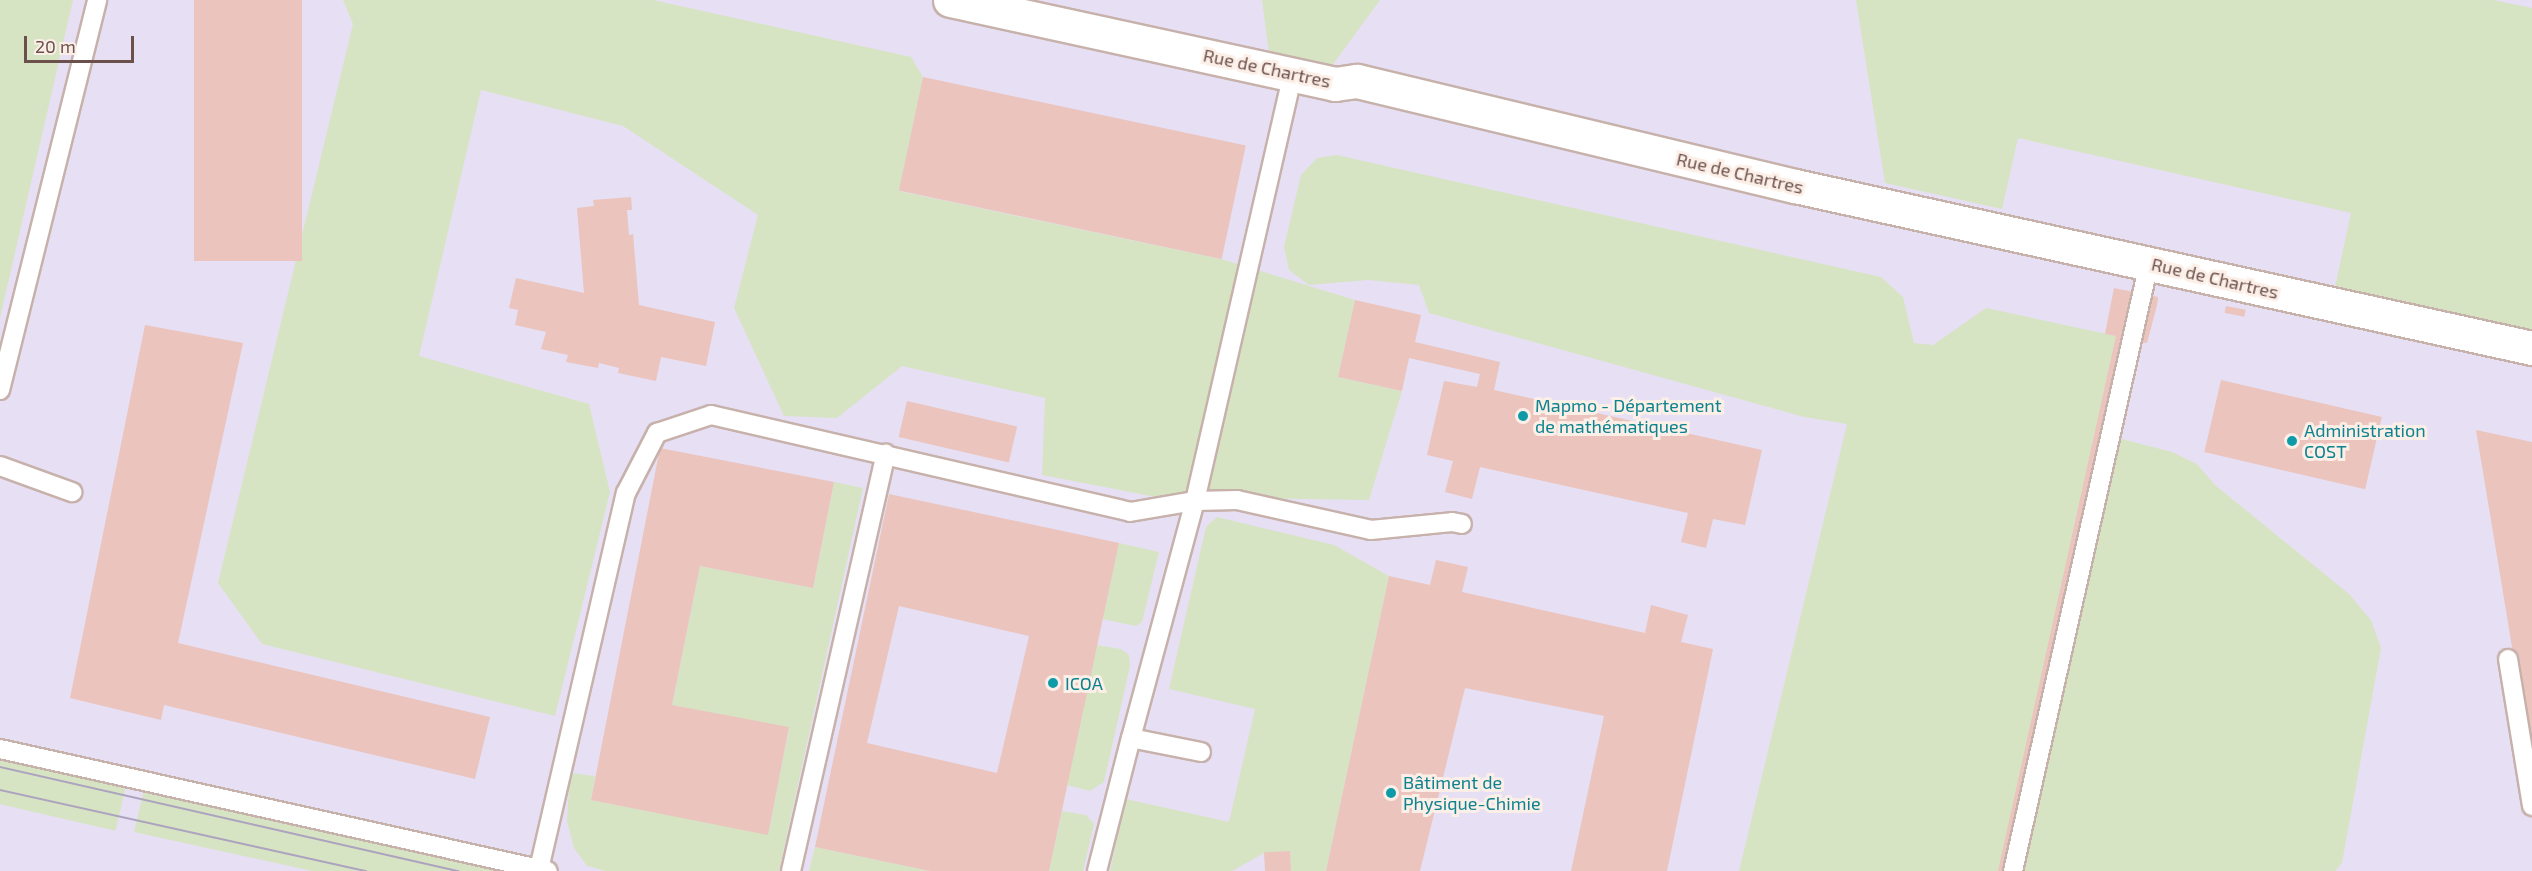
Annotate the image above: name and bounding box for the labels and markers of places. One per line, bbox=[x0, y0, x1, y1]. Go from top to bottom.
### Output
place label: Mapmo - Département de mathématiques bbox=[1535, 395, 1722, 438]
marker: Mapmo - Département de mathématiques bbox=[1516, 409, 1530, 423]
place label: Administration COST bbox=[2304, 420, 2426, 462]
marker: Administration COST bbox=[2285, 434, 2299, 448]
place label: ICOA bbox=[1065, 672, 1103, 694]
marker: ICOA bbox=[1046, 676, 1060, 690]
place label: Bâtiment de Physique-Chimie bbox=[1403, 772, 1541, 814]
marker: Bâtiment de Physique-Chimie bbox=[1384, 786, 1398, 800]

